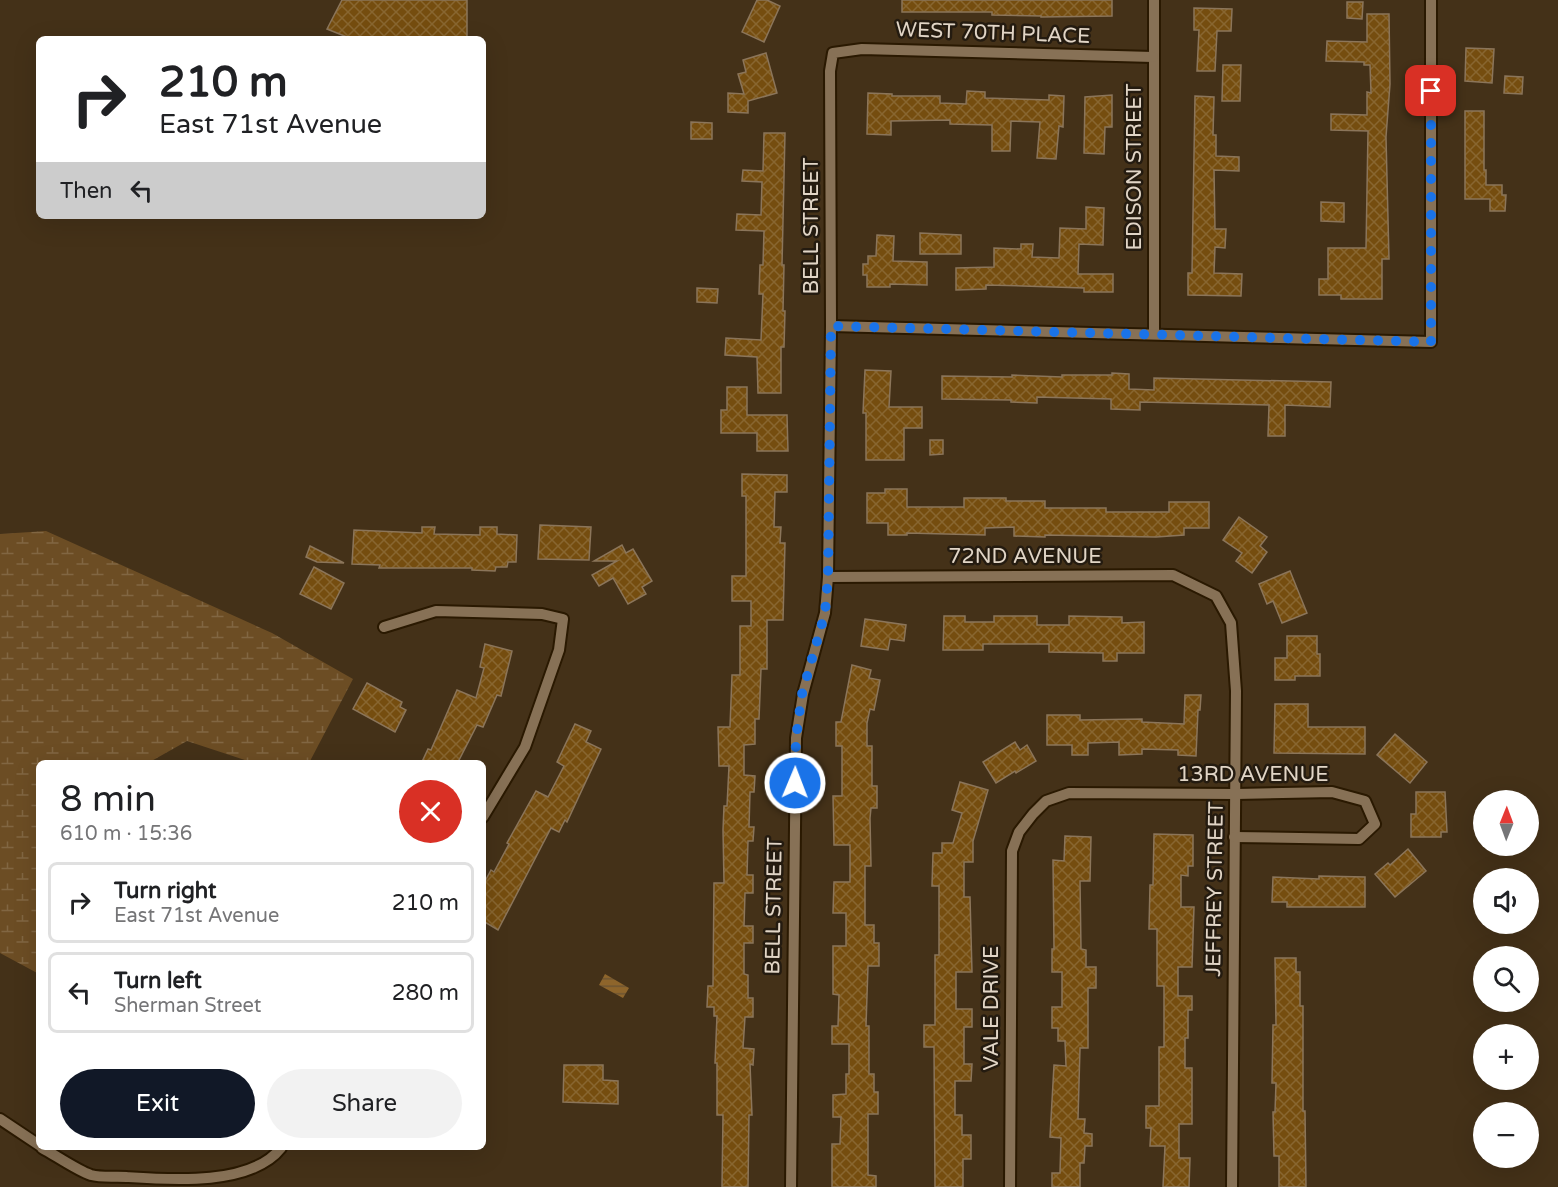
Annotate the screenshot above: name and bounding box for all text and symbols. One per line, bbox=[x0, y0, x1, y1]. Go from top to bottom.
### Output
street label: WEST 70TH PLACE bbox=[895, 17, 1091, 49]
text: 210 m bbox=[159, 57, 288, 108]
icon: right bbox=[60, 60, 138, 138]
pin bbox=[1405, 65, 1456, 116]
icon: arrive bbox=[1414, 74, 1447, 107]
street label: EDISON STREET bbox=[1122, 83, 1147, 250]
text: East 71st Avenue bbox=[159, 108, 382, 141]
street label: BELL STREET bbox=[799, 157, 824, 295]
icon: left bbox=[125, 174, 158, 207]
text: Then bbox=[60, 178, 113, 204]
street label: 72ND AVENUE bbox=[948, 544, 1102, 569]
position arrow bbox=[763, 751, 827, 815]
street label: 13RD AVENUE bbox=[1177, 762, 1329, 787]
text: 8 min bbox=[60, 778, 156, 821]
button: close bbox=[399, 780, 462, 843]
north arrow bbox=[1473, 790, 1539, 856]
map controls bbox=[1473, 790, 1539, 1168]
street label: JEFFREY STREET bbox=[1201, 801, 1229, 977]
text: 610 m · 15:36 bbox=[60, 822, 192, 846]
street label: BELL STREET bbox=[760, 837, 788, 975]
button: sound bbox=[1473, 868, 1539, 934]
text: Turn right bbox=[114, 878, 216, 904]
icon: right bbox=[63, 886, 96, 919]
text: 210 m bbox=[392, 890, 459, 916]
text: East 71st Avenue bbox=[114, 904, 279, 928]
street label: VALE DRIVE bbox=[979, 946, 1004, 1070]
button: search bbox=[1473, 946, 1539, 1012]
text: Turn left bbox=[114, 968, 202, 994]
icon: left bbox=[63, 976, 96, 1009]
text: 280 m bbox=[392, 980, 459, 1006]
text: Sherman Street bbox=[114, 994, 261, 1018]
button: + bbox=[1473, 1024, 1539, 1090]
button: Exit bbox=[60, 1069, 255, 1138]
button: Share bbox=[267, 1069, 462, 1138]
button: − bbox=[1473, 1102, 1539, 1168]

